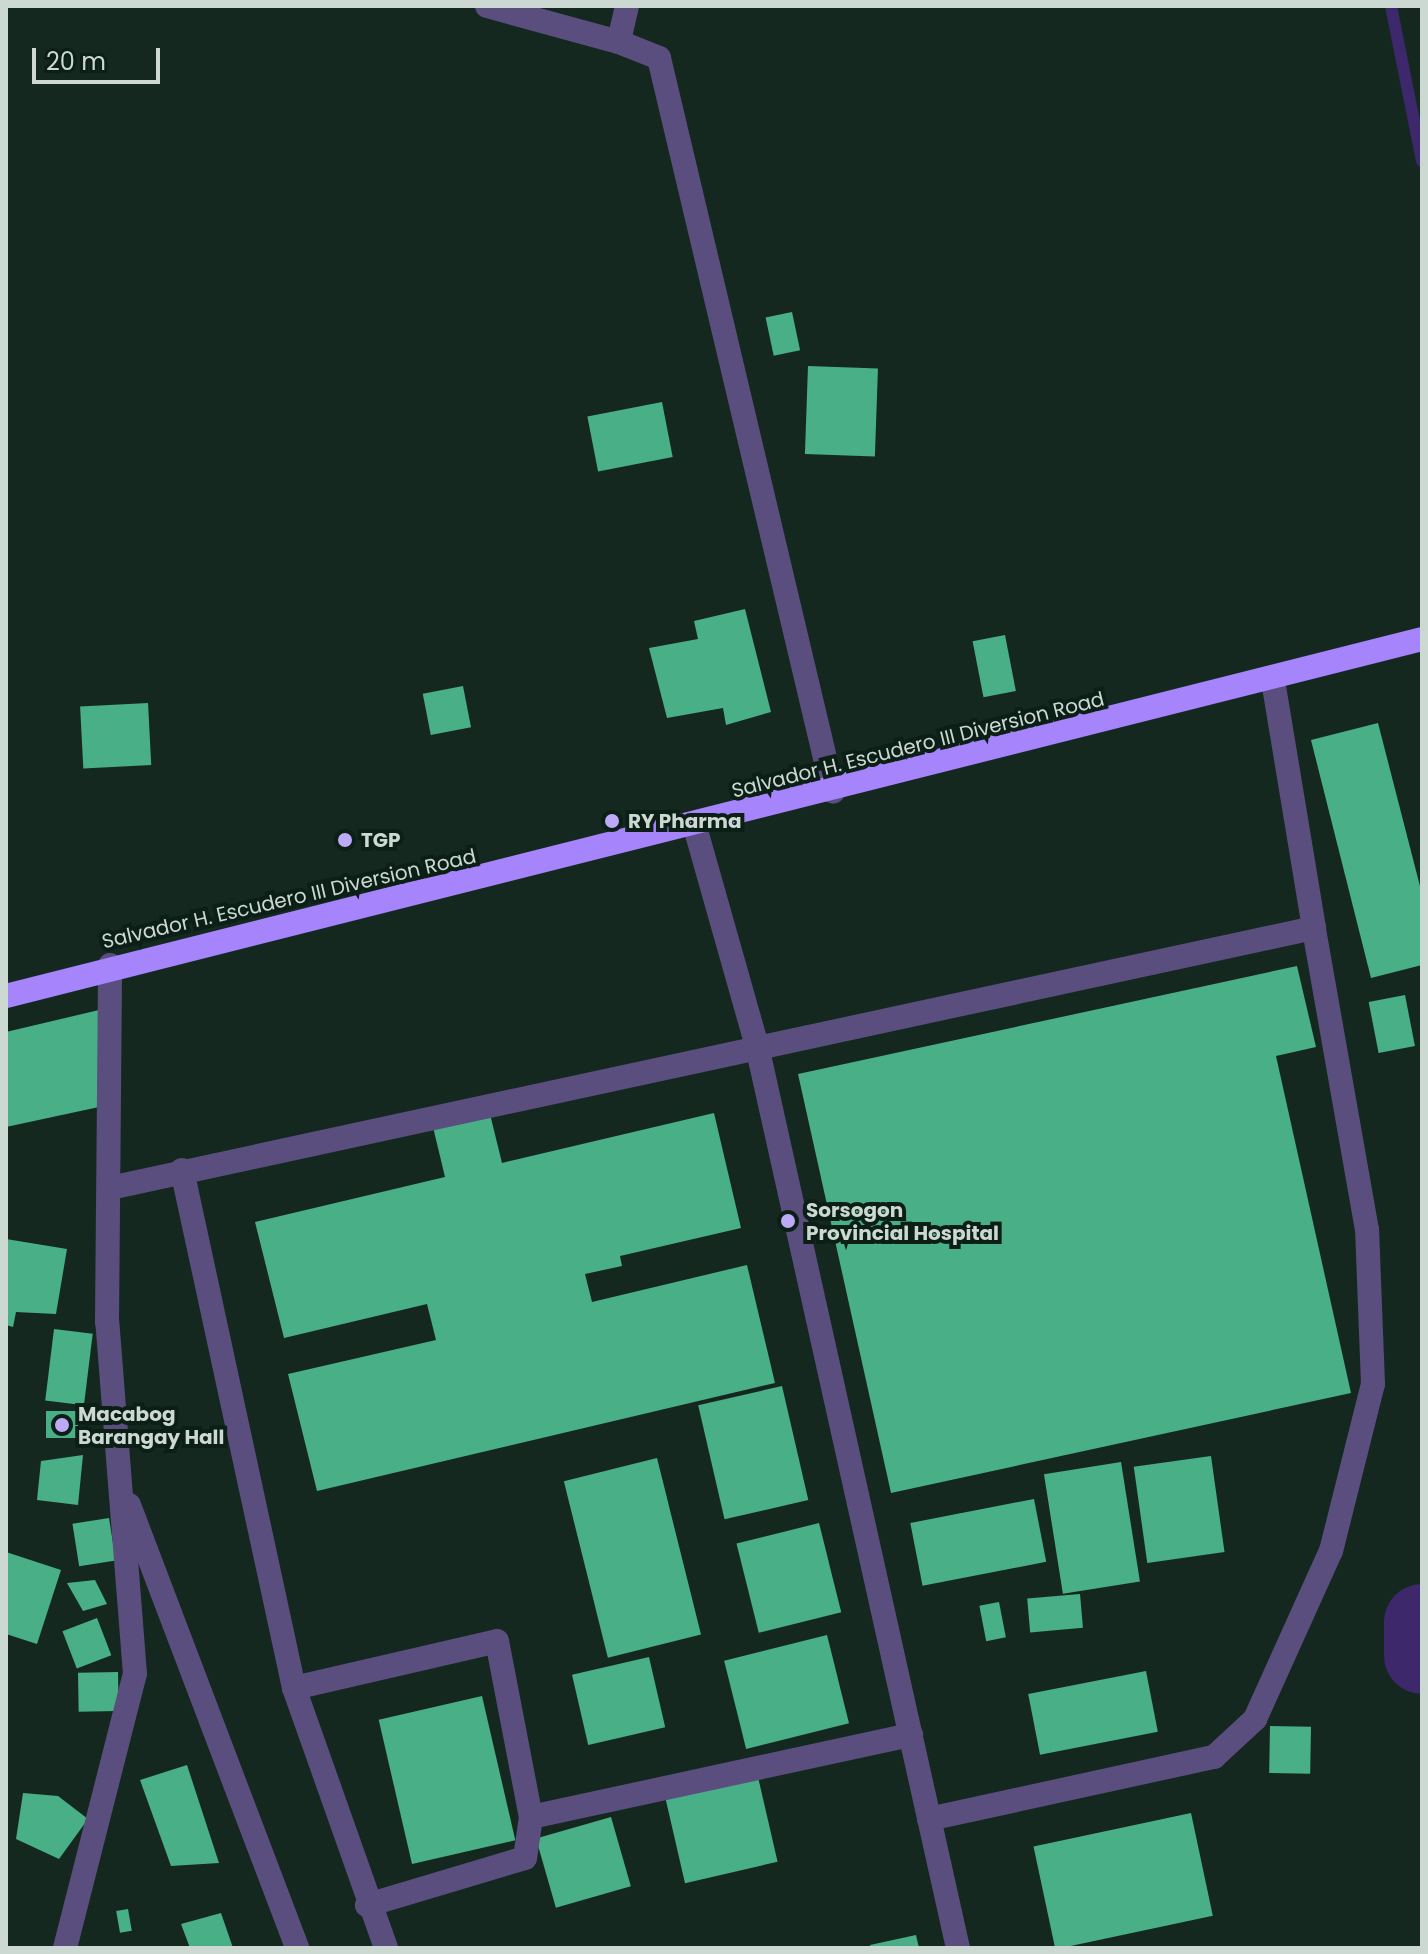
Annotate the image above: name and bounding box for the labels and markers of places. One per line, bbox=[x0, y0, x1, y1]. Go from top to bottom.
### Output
place label: RY Pharma bbox=[628, 809, 742, 833]
marker: RY Pharma bbox=[603, 812, 621, 830]
place label: TGP bbox=[361, 828, 401, 852]
marker: TGP bbox=[336, 831, 354, 849]
place label: Sorsogon Provincial Hospital bbox=[806, 1198, 999, 1245]
marker: Sorsogon Provincial Hospital bbox=[777, 1210, 799, 1232]
place label: Macabog Barangay Hall bbox=[78, 1402, 224, 1449]
marker: Macabog Barangay Hall bbox=[53, 1416, 71, 1434]

